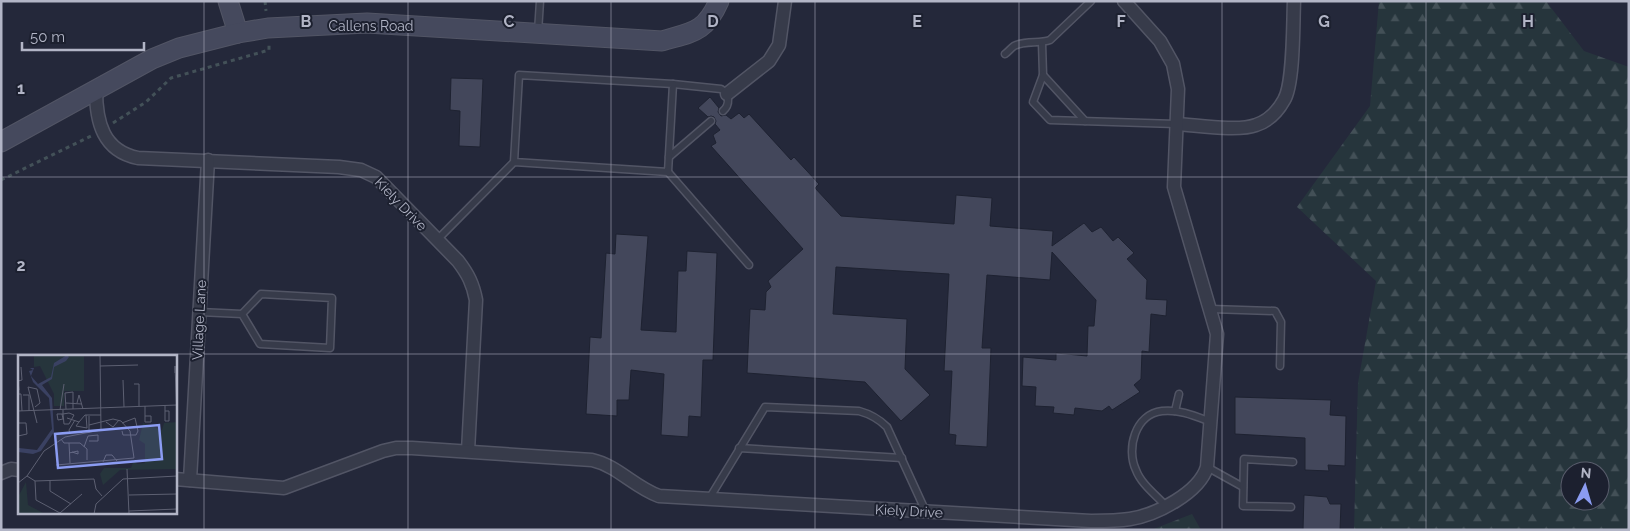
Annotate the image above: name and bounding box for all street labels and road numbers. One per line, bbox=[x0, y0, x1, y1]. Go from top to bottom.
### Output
street label: Callens Road bbox=[328, 18, 414, 34]
street label: Kiely Drive bbox=[372, 174, 430, 234]
street label: Village Lane bbox=[189, 279, 209, 361]
street label: Kiely Drive bbox=[875, 501, 943, 521]

